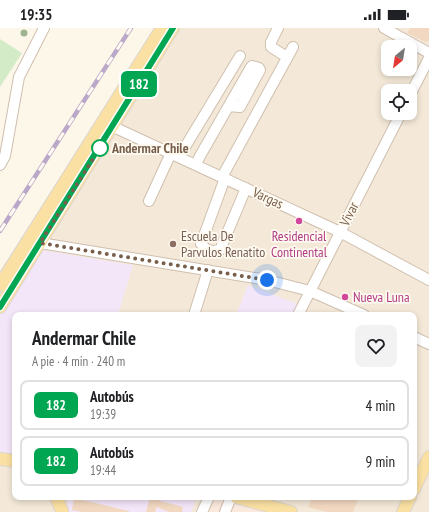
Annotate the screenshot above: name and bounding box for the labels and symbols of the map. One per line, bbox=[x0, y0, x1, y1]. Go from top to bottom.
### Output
north arrow bbox=[381, 40, 417, 76]
line badge: 182 bbox=[116, 71, 162, 97]
marker: Andermar Chile bbox=[91, 139, 109, 157]
place label: Andermar Chile bbox=[111, 139, 189, 157]
street label: Vargas bbox=[249, 183, 286, 213]
street label: Vivar bbox=[335, 199, 363, 230]
marker: Residencial Continental bbox=[294, 216, 304, 226]
place label: Escuela De Parvulos Renatito bbox=[181, 227, 265, 261]
place label: Residencial Continental bbox=[271, 227, 328, 261]
marker: Escuela De Parvulos Renatito bbox=[168, 239, 178, 249]
your location bbox=[257, 270, 277, 290]
place label: Nueva Luna bbox=[353, 288, 410, 306]
marker: Nueva Luna bbox=[340, 292, 350, 302]

